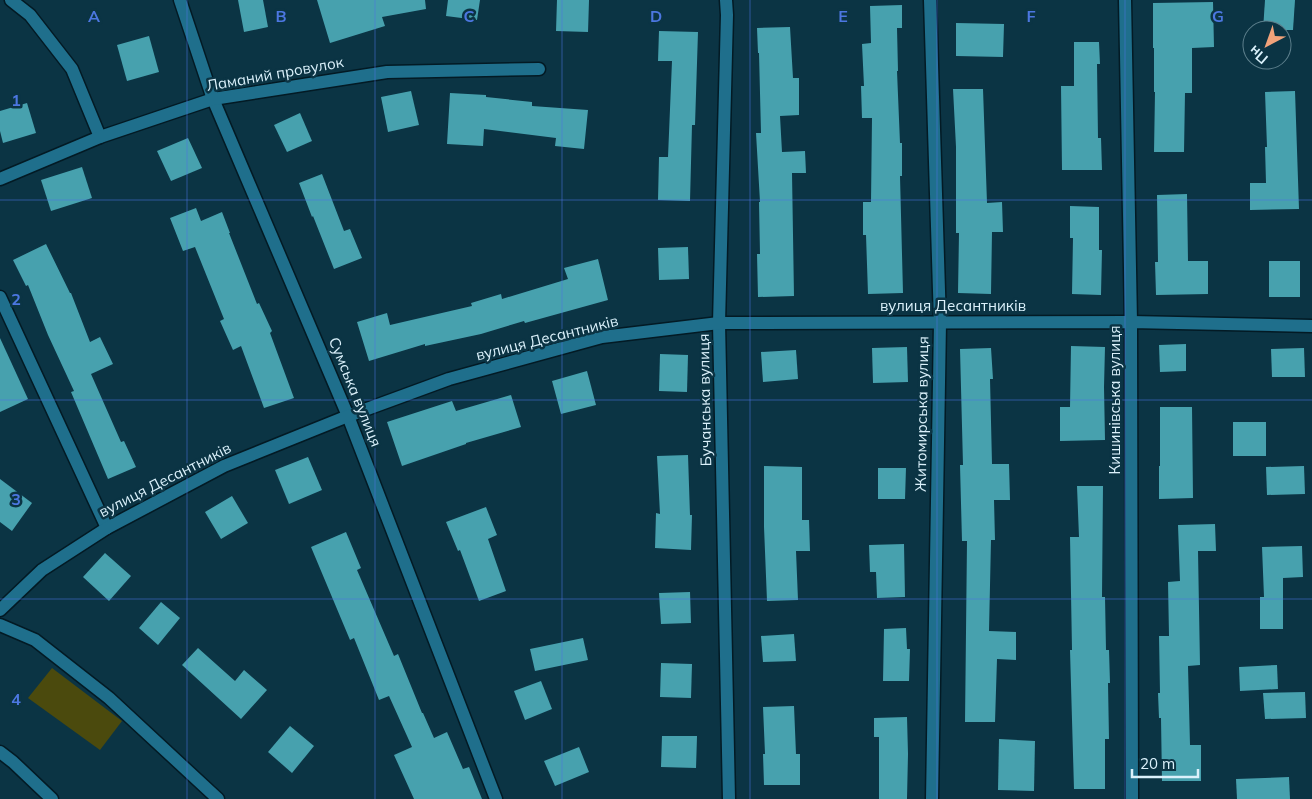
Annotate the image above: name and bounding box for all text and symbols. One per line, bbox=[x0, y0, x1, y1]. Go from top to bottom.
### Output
text: A bbox=[88, 6, 100, 26]
text: B bbox=[275, 6, 287, 26]
text: C bbox=[464, 6, 475, 26]
text: D bbox=[650, 6, 662, 26]
text: E bbox=[838, 6, 848, 26]
text: F bbox=[1026, 6, 1036, 26]
text: G bbox=[1212, 6, 1224, 26]
north arrow bbox=[1242, 20, 1292, 70]
text: Пн bbox=[1245, 42, 1272, 68]
street label: Ламаний провулок bbox=[205, 52, 346, 95]
text: 1 bbox=[11, 90, 21, 110]
text: 2 bbox=[11, 289, 21, 309]
street label: вулиця Десантників bbox=[880, 296, 1026, 315]
street label: вулиця Десантників bbox=[474, 311, 620, 364]
street label: Кишинівська вулиця bbox=[1105, 325, 1124, 475]
street label: Бучанська вулиця bbox=[694, 333, 715, 467]
street label: Сумська вулиця bbox=[325, 334, 386, 449]
street label: Житомирська вулиця bbox=[911, 336, 932, 492]
street label: вулиця Десантників bbox=[95, 438, 234, 521]
text: 3 bbox=[11, 489, 21, 509]
text: 4 bbox=[11, 689, 21, 709]
scale bar bbox=[1132, 746, 1198, 778]
text: 20 m bbox=[1140, 754, 1175, 773]

